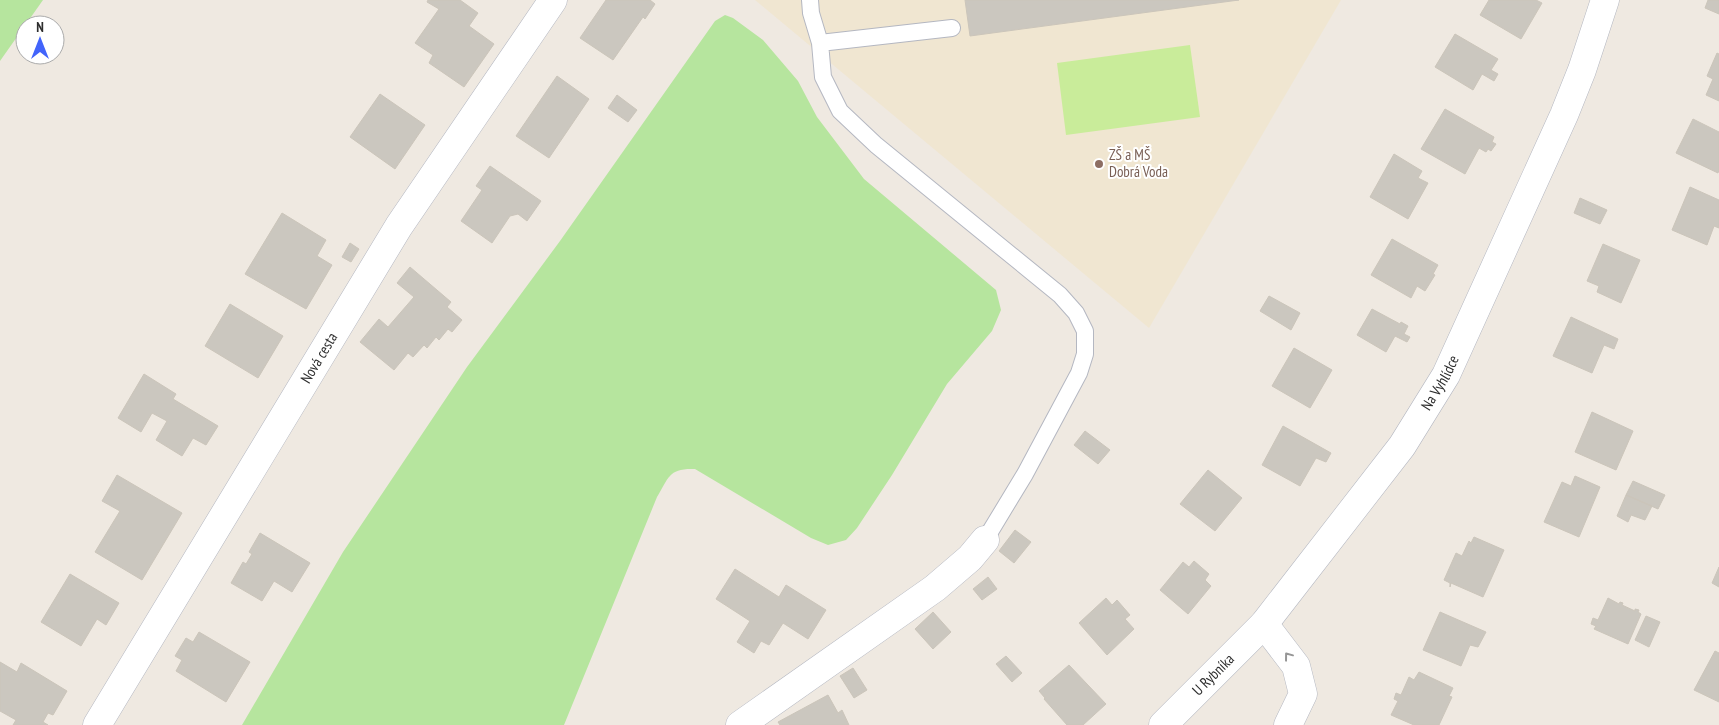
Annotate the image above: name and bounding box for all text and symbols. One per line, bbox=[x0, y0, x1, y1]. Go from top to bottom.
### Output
north arrow bbox=[15, 15, 65, 65]
text: N bbox=[36, 18, 44, 36]
place label: ZŠ a MŠ Dobrá Voda bbox=[1109, 145, 1168, 181]
marker: ZŠ a MŠ Dobrá Voda bbox=[1093, 158, 1105, 170]
street label: Nová cesta bbox=[296, 329, 341, 387]
street label: Na Vyhlídce bbox=[1417, 352, 1463, 414]
street label: U Rybníka bbox=[1188, 649, 1238, 699]
one-way arrow bbox=[1285, 652, 1294, 662]

